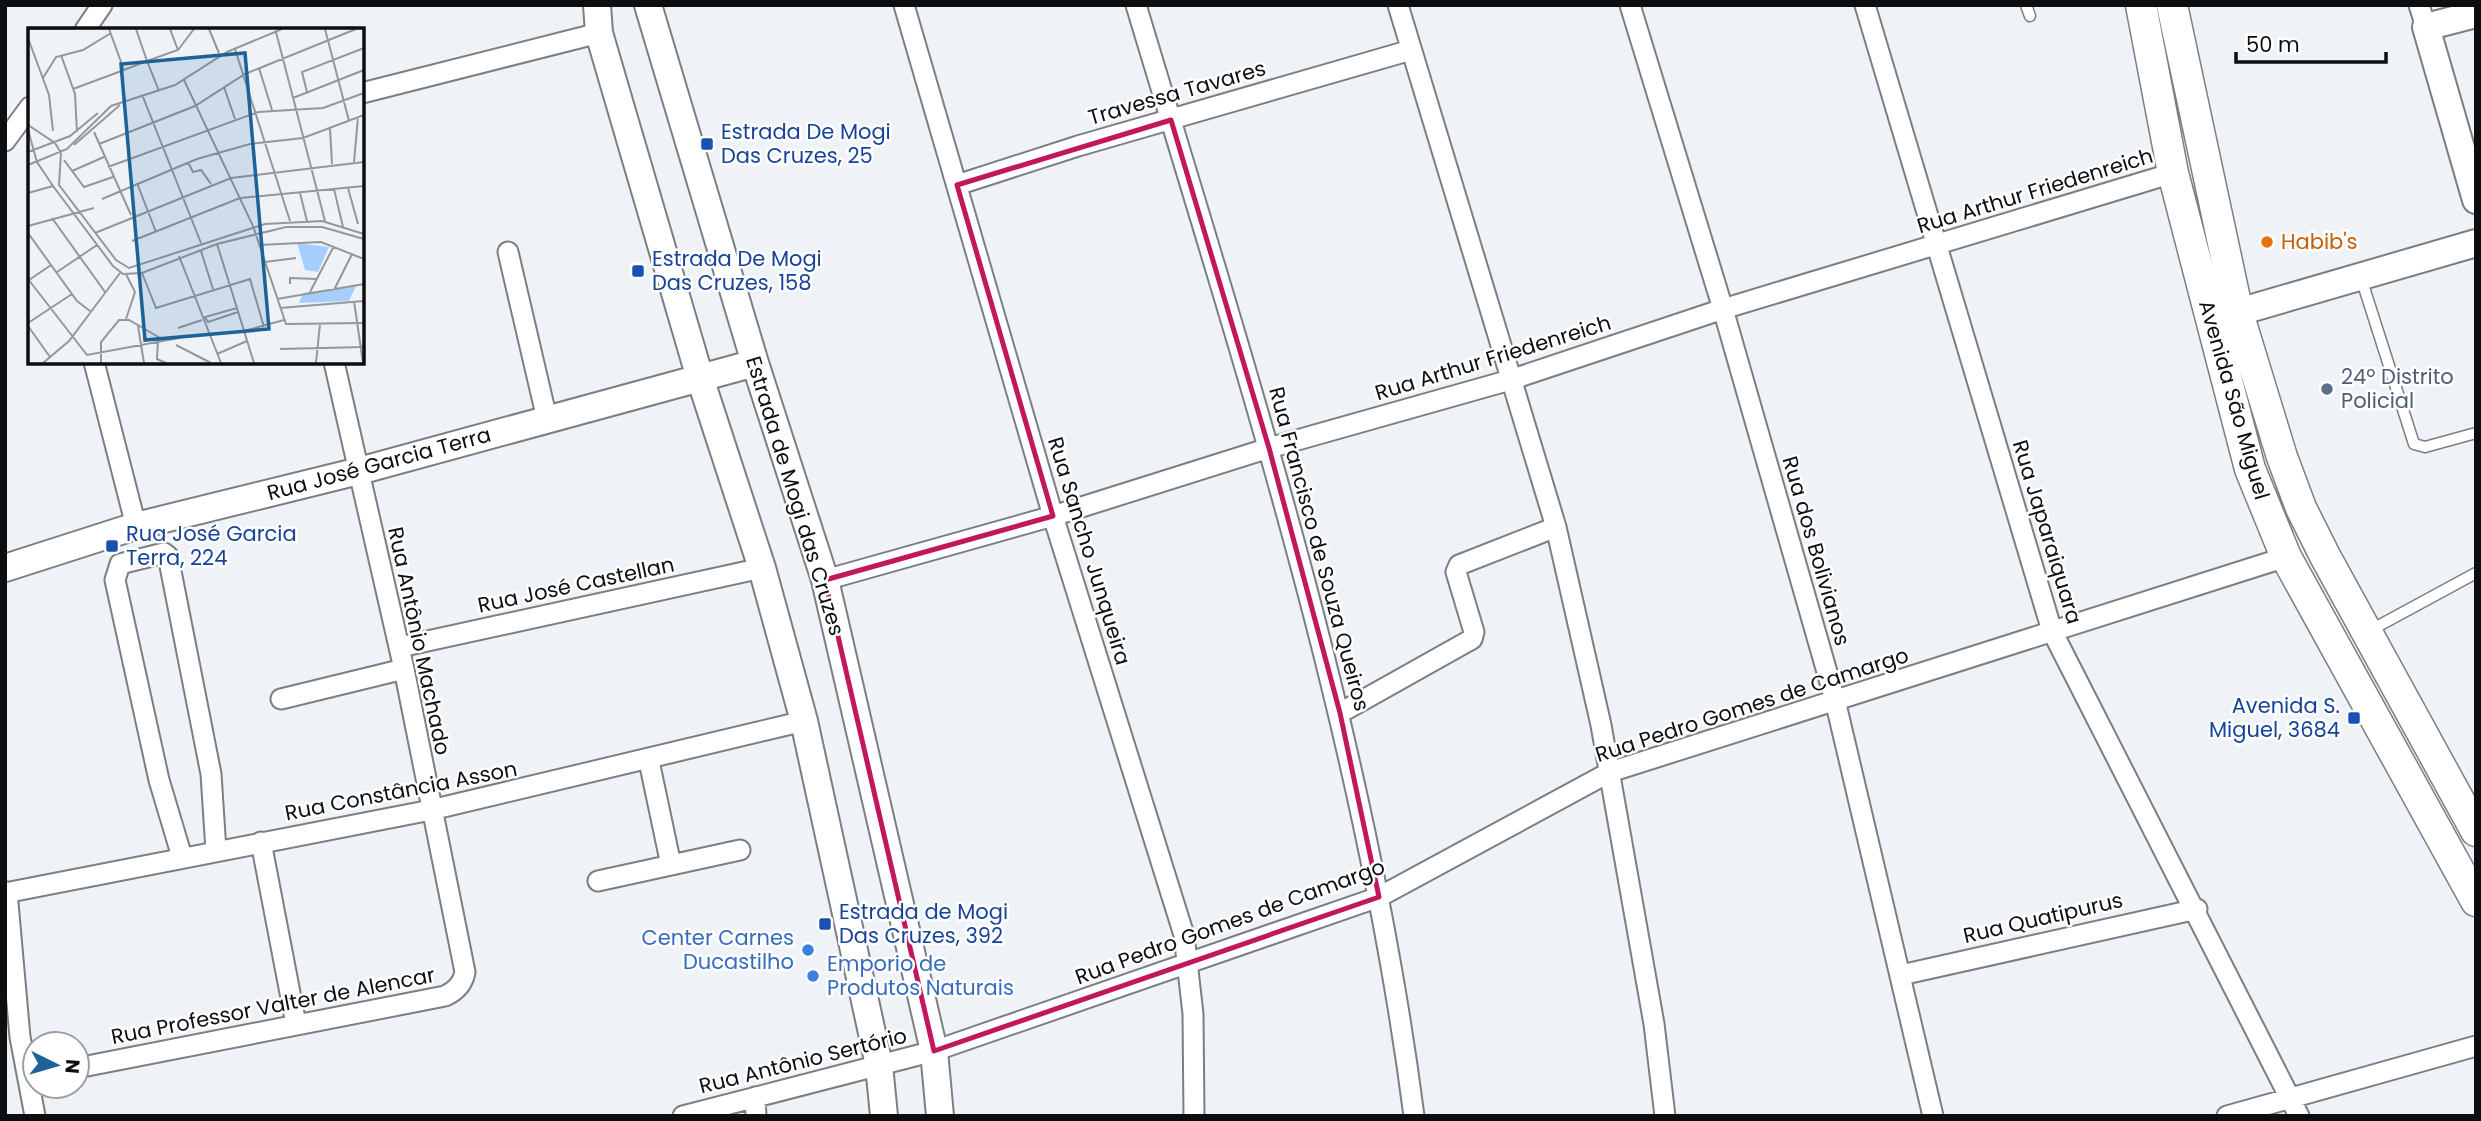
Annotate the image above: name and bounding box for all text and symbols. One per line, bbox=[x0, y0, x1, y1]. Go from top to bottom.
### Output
scale bar bbox=[2236, 21, 2386, 65]
inset map bbox=[28, 28, 364, 364]
text: 50 m bbox=[2246, 30, 2300, 59]
street label: Travessa Tavares bbox=[1085, 53, 1269, 132]
place label: Estrada De Mogi Das Cruzes, 25 bbox=[721, 117, 891, 170]
marker: Estrada De Mogi Das Cruzes, 25 bbox=[699, 136, 715, 152]
street label: Rua Arthur Friedenreich bbox=[1913, 141, 2156, 240]
place label: Habib's bbox=[2281, 227, 2358, 256]
marker: Habib's bbox=[2259, 234, 2275, 250]
place label: Estrada De Mogi Das Cruzes, 158 bbox=[652, 244, 822, 297]
marker: Estrada De Mogi Das Cruzes, 158 bbox=[630, 263, 646, 279]
street label: Avenida São Miguel bbox=[2192, 297, 2277, 503]
street label: Rua Arthur Friedenreich bbox=[1371, 308, 1614, 407]
street label: Estrada de Mogi das Cruzes bbox=[739, 353, 852, 639]
place label: 24º Distrito Policial bbox=[2341, 362, 2454, 415]
marker: 24º Distrito Policial bbox=[2319, 381, 2335, 397]
street label: Rua Francisco de Souza Queiros bbox=[1262, 384, 1377, 714]
street label: Rua José Garcia Terra bbox=[264, 420, 494, 507]
street label: Rua Sancho Junqueira bbox=[1041, 433, 1138, 668]
street label: Rua Japaraiquara bbox=[2006, 436, 2089, 627]
street label: Rua dos Bolivianos bbox=[1776, 453, 1857, 649]
place label: Rua José Garcia Terra, 224 bbox=[126, 519, 297, 572]
street label: Rua Antônio Machado bbox=[381, 524, 458, 758]
marker: Rua José Garcia Terra, 224 bbox=[104, 538, 120, 554]
street label: Rua José Castellan bbox=[475, 550, 677, 620]
street label: Rua Pedro Gomes de Camargo bbox=[1591, 640, 1912, 769]
place label: Avenida S. Miguel, 3684 bbox=[2209, 691, 2340, 744]
marker: Avenida S. Miguel, 3684 bbox=[2346, 710, 2362, 726]
street label: Rua Constância Asson bbox=[282, 754, 520, 827]
street label: Rua Pedro Gomes de Camargo bbox=[1071, 852, 1389, 991]
street label: Rua Quatipurus bbox=[1960, 885, 2126, 950]
place label: Estrada de Mogi Das Cruzes, 392 bbox=[839, 897, 1008, 950]
marker: Estrada de Mogi Das Cruzes, 392 bbox=[817, 916, 833, 932]
place label: Center Carnes Ducastilho bbox=[642, 923, 794, 976]
marker: Center Carnes Ducastilho bbox=[800, 942, 816, 958]
place label: Emporio de Produtos Naturais bbox=[827, 949, 1014, 1002]
street label: Rua Professor Valter de Alencar bbox=[109, 960, 437, 1051]
marker: Emporio de Produtos Naturais bbox=[805, 968, 821, 984]
street label: Rua Antônio Sertório bbox=[696, 1021, 910, 1100]
north arrow bbox=[21, 1030, 91, 1100]
text: N bbox=[58, 1058, 87, 1075]

